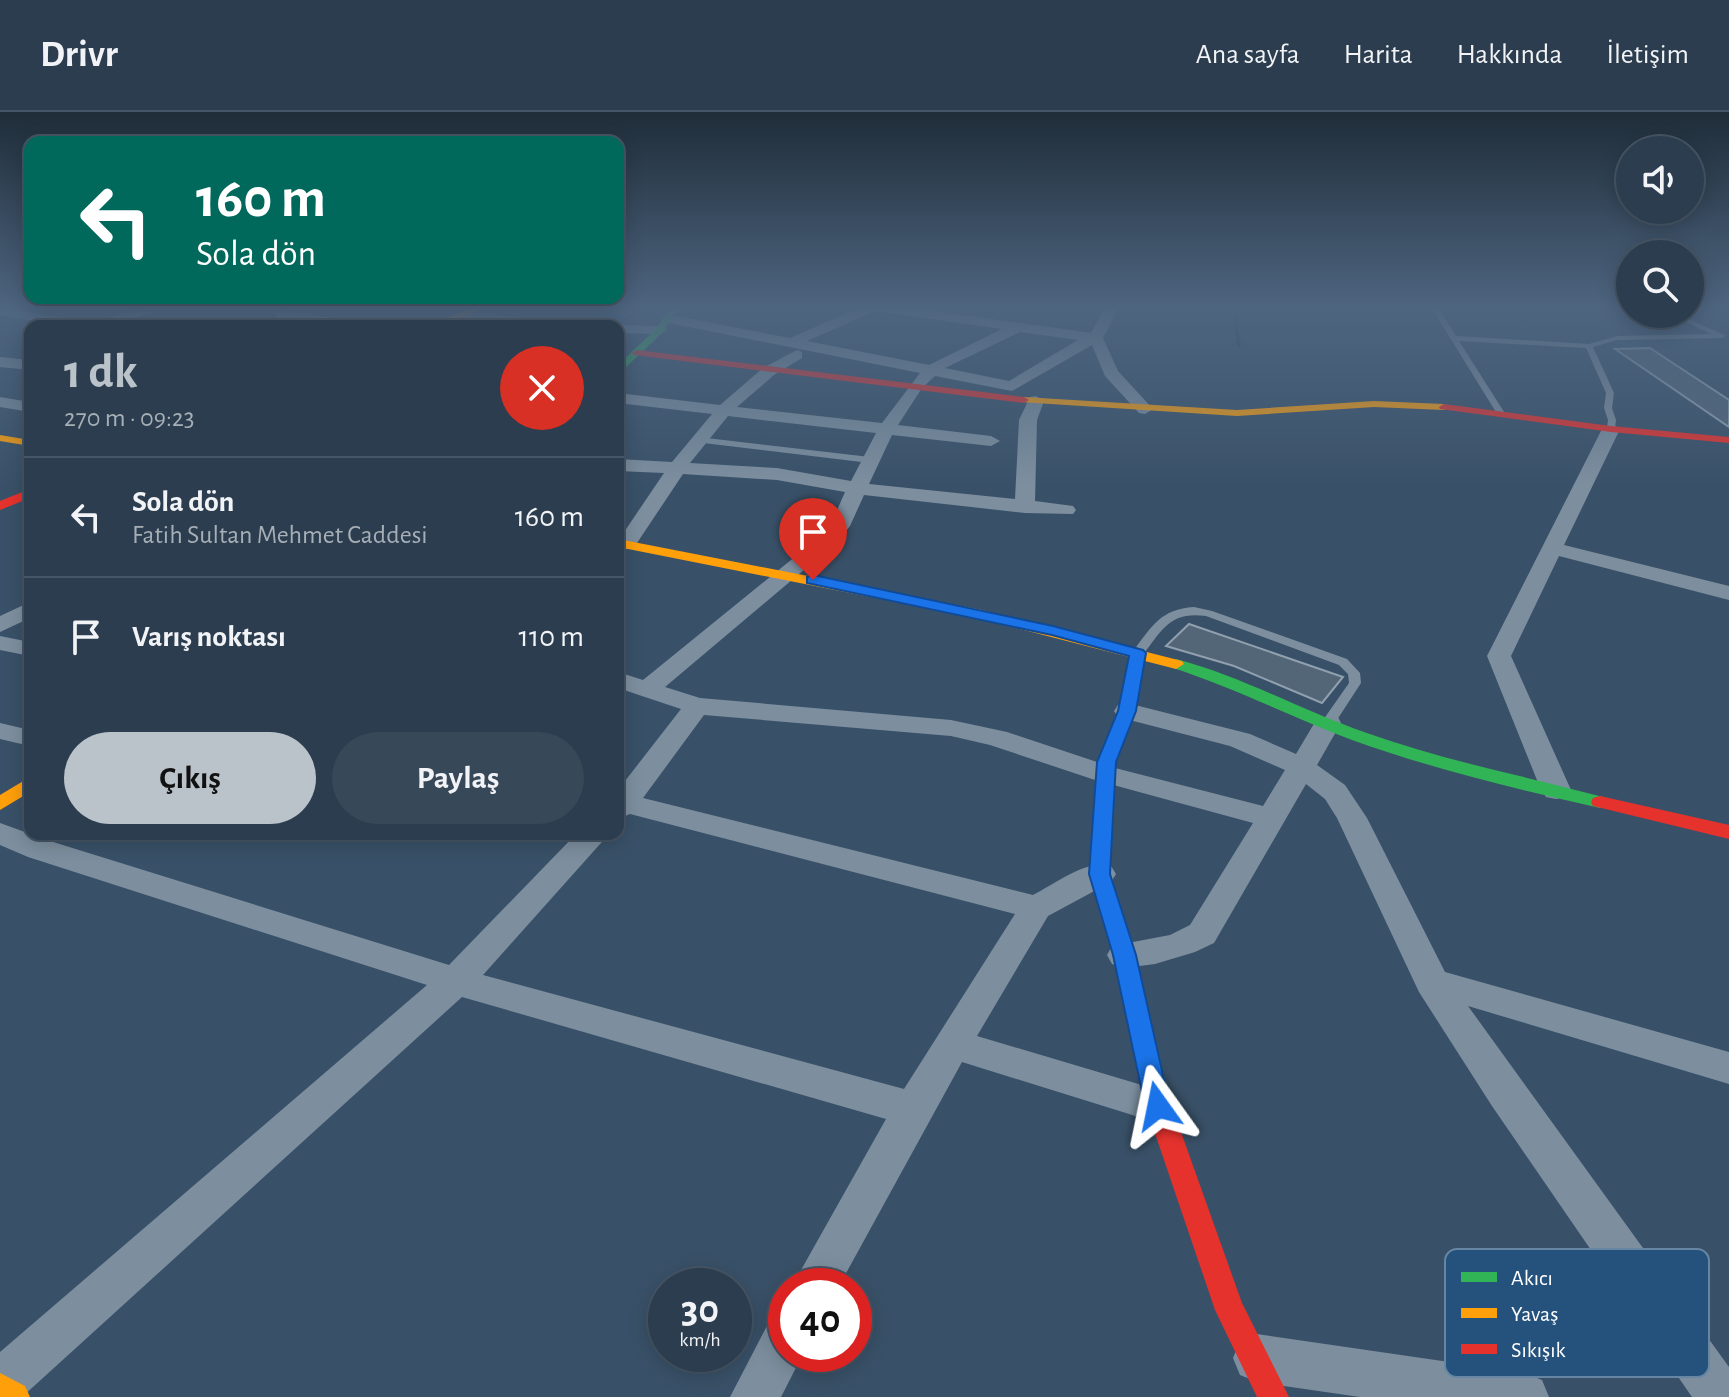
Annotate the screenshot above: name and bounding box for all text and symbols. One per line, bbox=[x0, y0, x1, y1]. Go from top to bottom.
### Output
text: Drivr bbox=[40, 36, 118, 74]
text: Ana sayfa bbox=[1196, 41, 1300, 69]
text: Harita bbox=[1344, 41, 1413, 69]
text: Hakkında bbox=[1457, 41, 1562, 69]
text: İletişim bbox=[1606, 41, 1689, 69]
map controls bbox=[1616, 136, 1704, 328]
button: sound bbox=[1616, 136, 1704, 224]
icon: left bbox=[64, 168, 168, 272]
text: 160 m bbox=[196, 171, 326, 227]
text: Sola dön bbox=[196, 236, 316, 272]
button: search bbox=[1616, 240, 1704, 328]
button: close bbox=[500, 346, 584, 430]
text: 1 dk bbox=[64, 349, 138, 397]
text: 270 m · 09:23 bbox=[64, 405, 194, 431]
text: Sola dön bbox=[132, 487, 234, 517]
icon: left bbox=[64, 495, 108, 539]
pin bbox=[779, 498, 847, 580]
text: 160 m bbox=[515, 502, 584, 532]
icon: arrive bbox=[791, 510, 835, 554]
text: Fatih Sultan Mehmet Caddesi bbox=[132, 522, 428, 548]
icon: arrive bbox=[64, 615, 108, 659]
text: Varış noktası bbox=[132, 622, 286, 652]
text: 110 m bbox=[519, 622, 584, 652]
button: Çıkış bbox=[64, 732, 316, 824]
button: Paylaş bbox=[332, 732, 584, 824]
position arrow bbox=[1116, 1064, 1200, 1148]
legend bbox=[1445, 1249, 1709, 1377]
text: Akıcı bbox=[1511, 1267, 1553, 1289]
speed limit sign: 40 bbox=[768, 1268, 872, 1372]
text: 30 bbox=[681, 1290, 719, 1330]
text: Yavaş bbox=[1511, 1303, 1558, 1325]
text: km/h bbox=[679, 1330, 721, 1350]
text: Sıkışık bbox=[1511, 1339, 1566, 1361]

